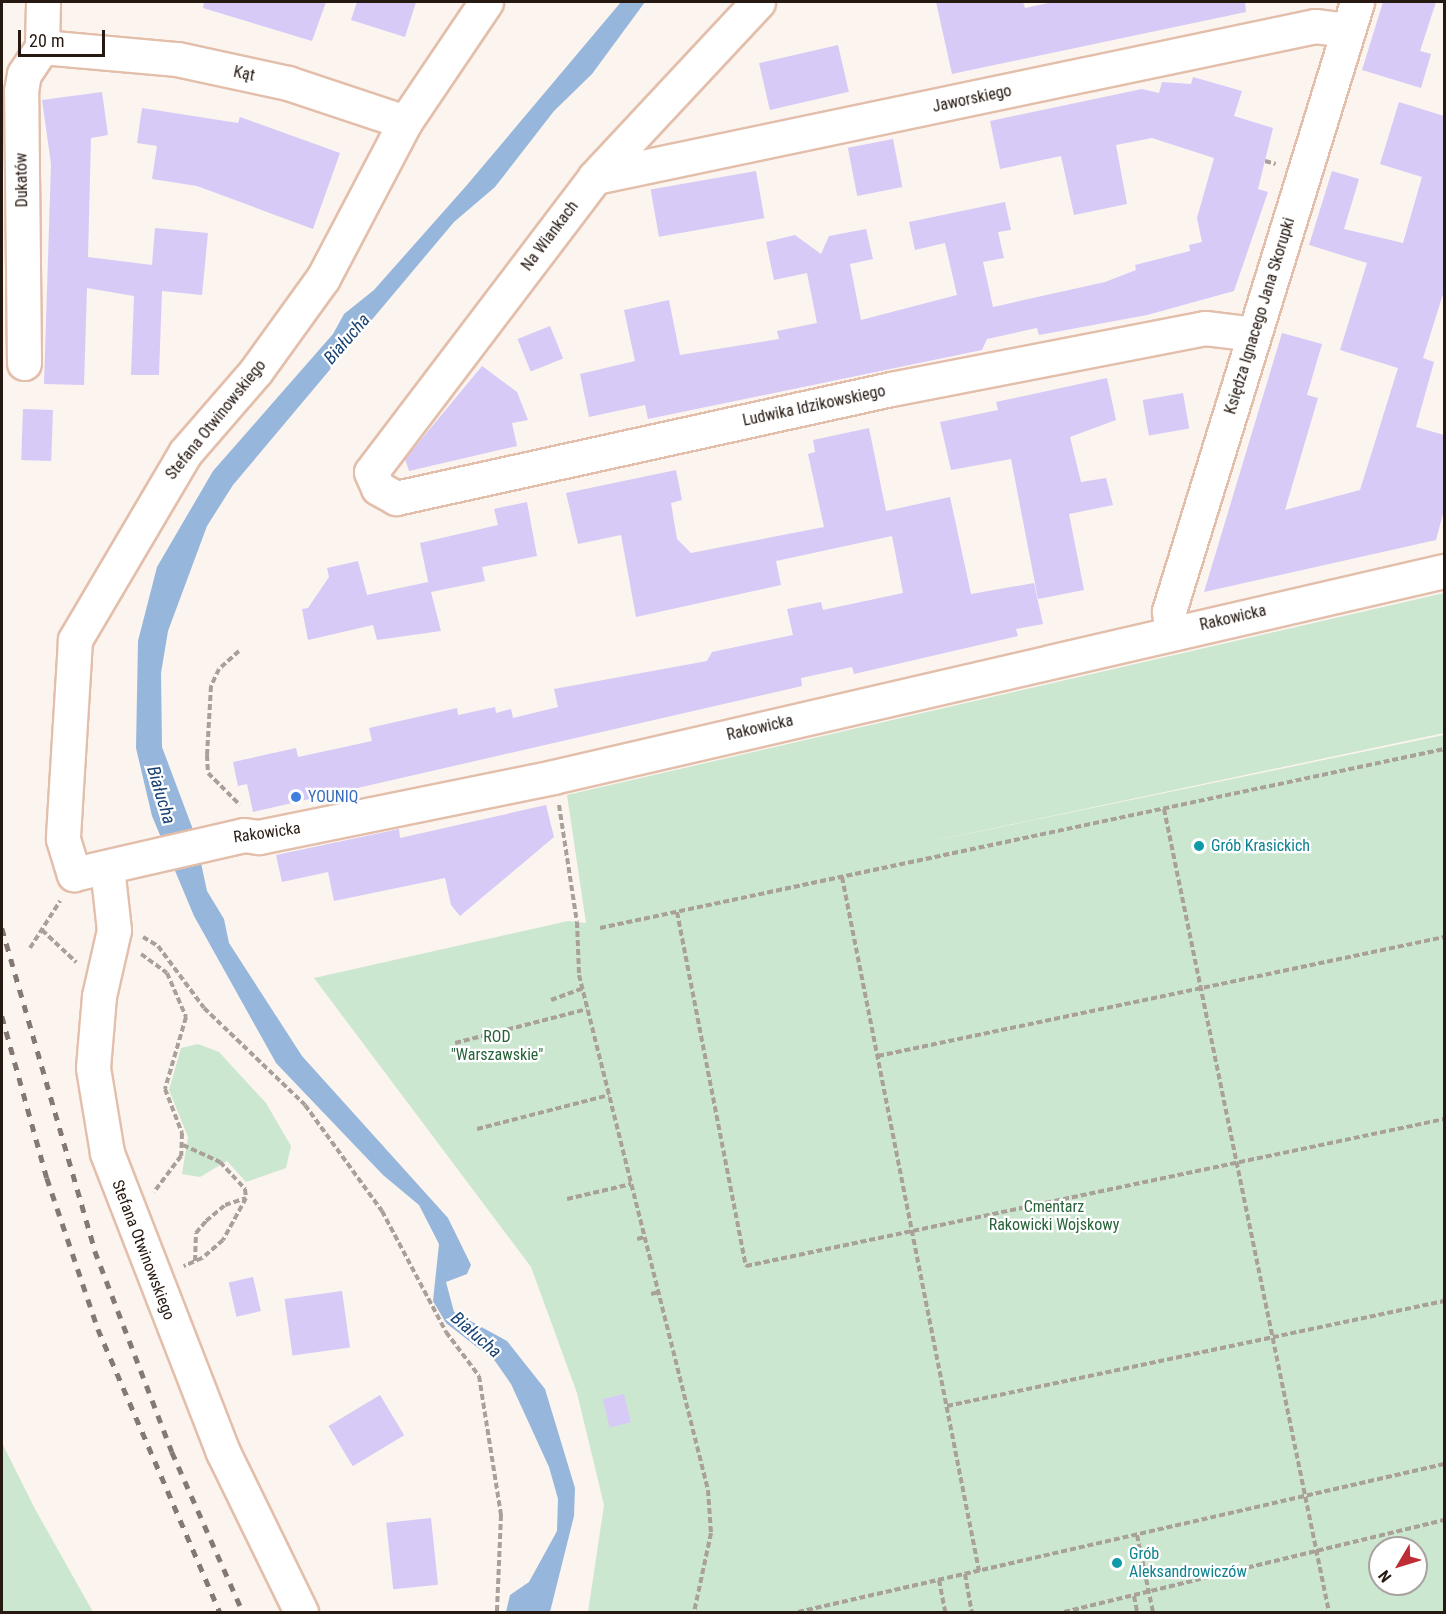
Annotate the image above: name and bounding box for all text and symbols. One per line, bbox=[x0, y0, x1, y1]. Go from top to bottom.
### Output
scale bar bbox=[21, 18, 108, 56]
text: 20 m bbox=[29, 30, 64, 51]
street label: Kąt bbox=[232, 62, 256, 86]
street label: Jaworskiego bbox=[931, 81, 1013, 117]
street label: Dukatów bbox=[12, 152, 32, 208]
street label: Na Wiankach bbox=[518, 197, 582, 275]
street label: Księdza Ignacego Jana Skorupki bbox=[1221, 215, 1299, 417]
water label: Białucha bbox=[319, 309, 375, 369]
street label: Stefana Otwinowskiego bbox=[162, 356, 270, 484]
street label: Ludwika Idzikowskiego bbox=[741, 381, 887, 431]
street label: Rakowicka bbox=[1198, 601, 1268, 635]
street label: Rakowicka bbox=[725, 711, 795, 745]
water label: Białucha bbox=[142, 763, 180, 827]
place label: YOUNIQ bbox=[308, 787, 358, 807]
marker: YOUNIQ bbox=[289, 790, 303, 804]
street label: Rakowicka bbox=[232, 819, 302, 847]
place label: Grób Krasickich bbox=[1211, 836, 1310, 856]
marker: Grób Krasickich bbox=[1192, 839, 1206, 853]
park label: ROD "Warszawskie" bbox=[451, 1027, 543, 1065]
street label: Stefana Otwinowskiego bbox=[107, 1177, 179, 1323]
park label: Cmentarz Rakowicki Wojskowy bbox=[989, 1197, 1119, 1235]
water label: Białucha bbox=[446, 1307, 506, 1363]
north arrow bbox=[1368, 1536, 1428, 1596]
place label: Grób Aleksandrowiczów bbox=[1129, 1544, 1247, 1582]
marker: Grób Aleksandrowiczów bbox=[1110, 1556, 1124, 1570]
text: N bbox=[1375, 1566, 1396, 1586]

